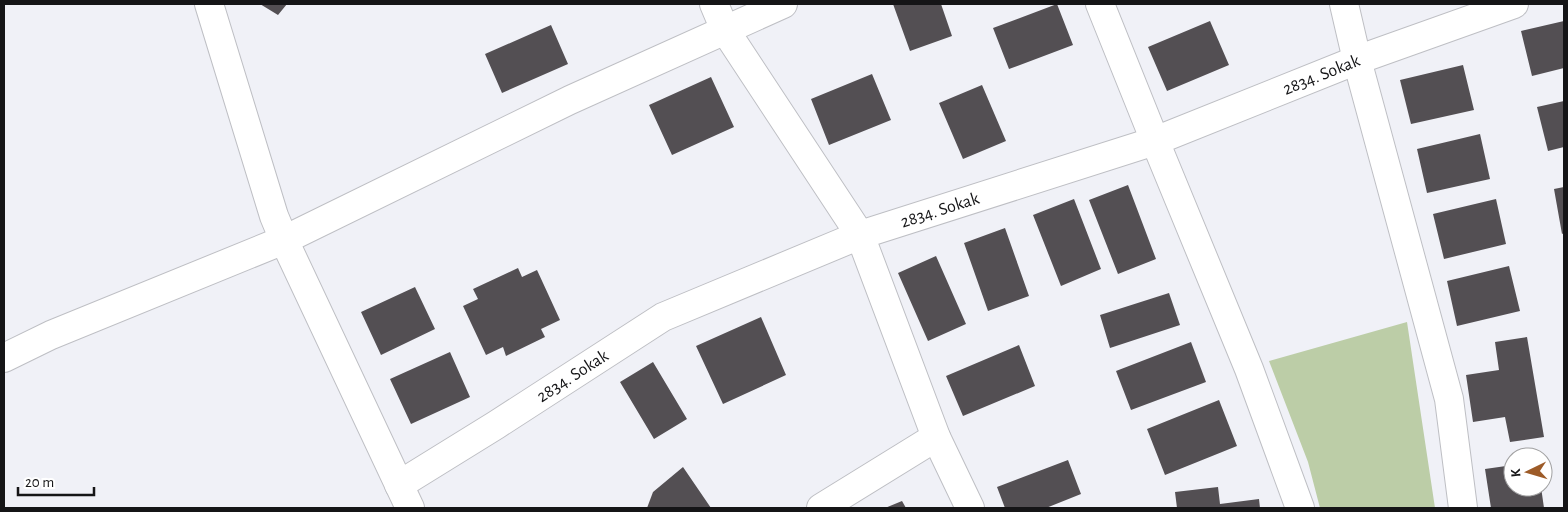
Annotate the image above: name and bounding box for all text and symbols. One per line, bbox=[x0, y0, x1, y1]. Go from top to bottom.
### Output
street label: 2834. Sokak bbox=[1280, 52, 1363, 99]
street label: 2834. Sokak bbox=[899, 189, 982, 231]
street label: 2834. Sokak bbox=[534, 346, 613, 406]
north arrow bbox=[1503, 447, 1553, 497]
scale bar bbox=[18, 464, 94, 496]
text: K bbox=[1509, 468, 1523, 478]
text: 20 m bbox=[25, 475, 54, 490]

